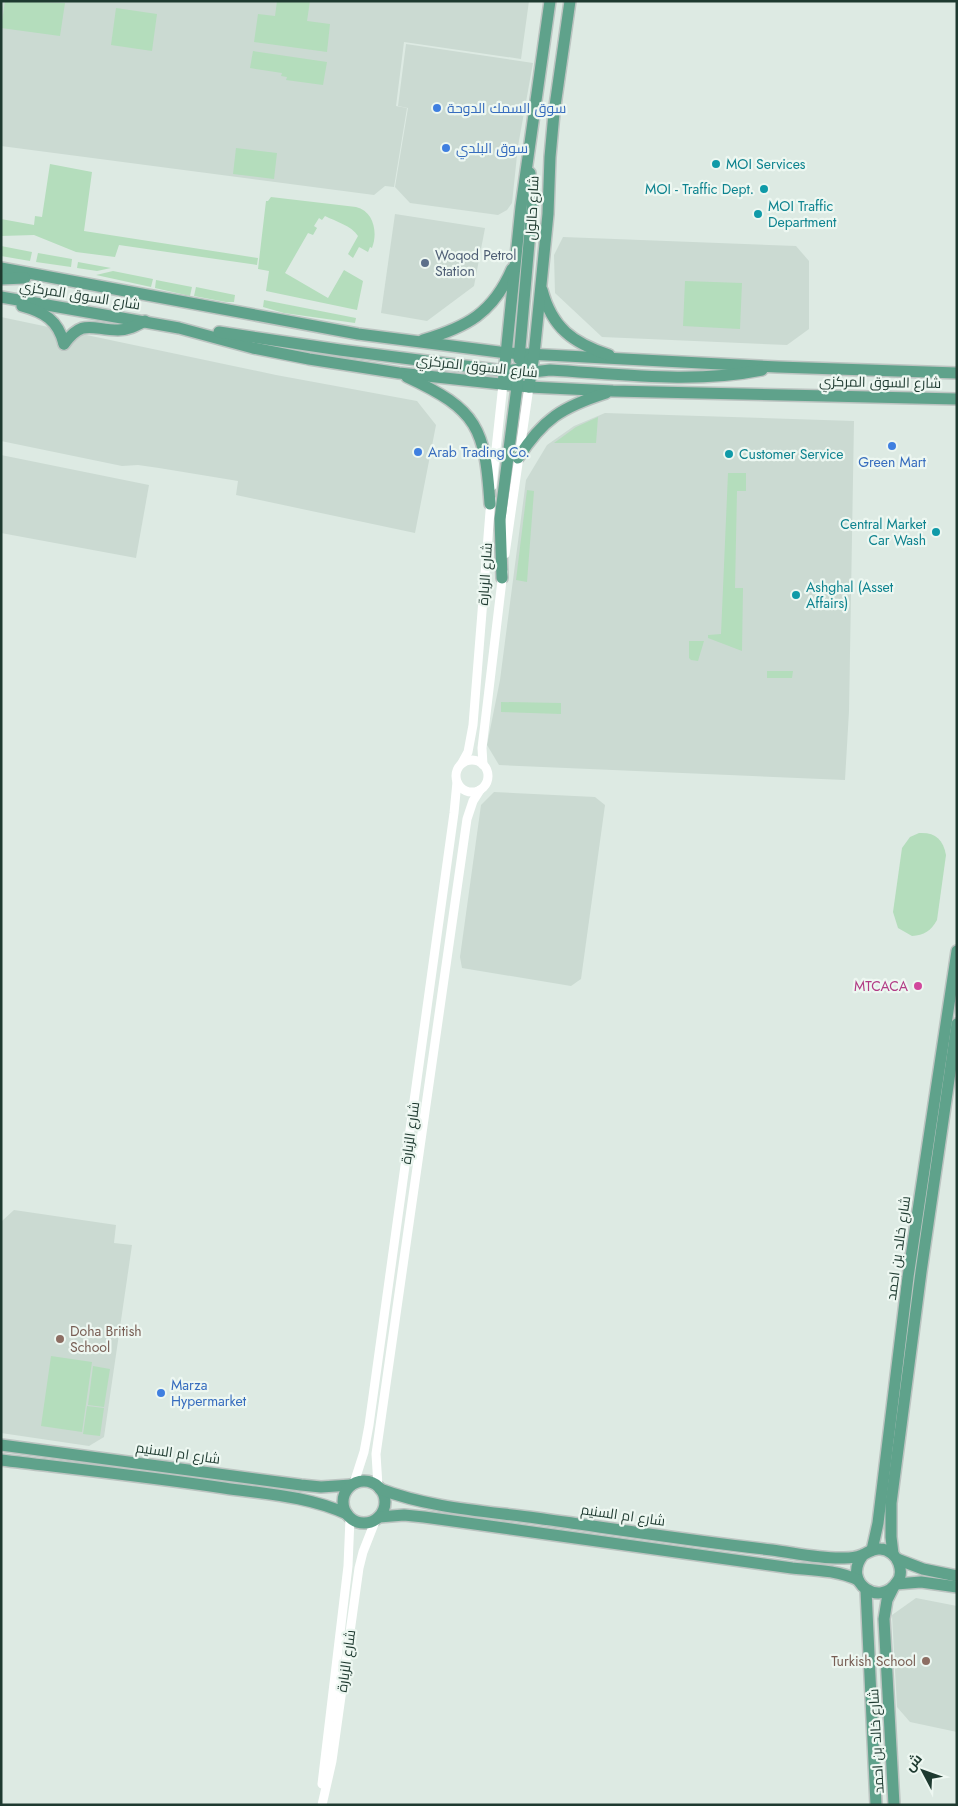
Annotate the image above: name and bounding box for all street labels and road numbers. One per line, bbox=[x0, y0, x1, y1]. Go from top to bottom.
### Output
street label: شارع حالول bbox=[520, 175, 544, 241]
street label: شارع السوق المركزي bbox=[18, 276, 142, 316]
street label: شارع السوق المركزي bbox=[415, 350, 539, 384]
street label: شارع السوق المركزي bbox=[819, 371, 941, 395]
street label: شارع الزبارة bbox=[473, 542, 497, 606]
street label: شارع الزبارة bbox=[396, 1100, 424, 1166]
street label: شارع خالد بن احمد bbox=[881, 1195, 915, 1301]
street label: شارع ام السنيم bbox=[134, 1437, 222, 1469]
street label: شارع ام السنيم bbox=[579, 1499, 667, 1531]
street label: شارع الزبارة bbox=[332, 1628, 360, 1694]
street label: شارع خالد بن احمد bbox=[863, 1688, 889, 1794]

